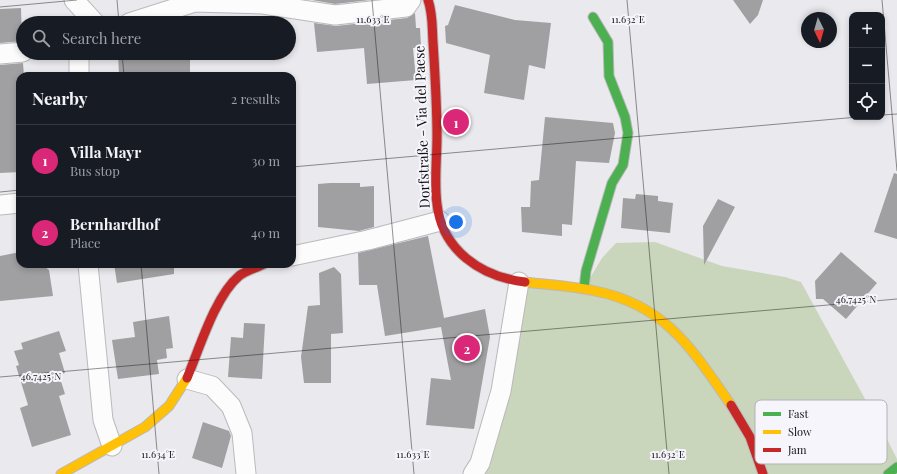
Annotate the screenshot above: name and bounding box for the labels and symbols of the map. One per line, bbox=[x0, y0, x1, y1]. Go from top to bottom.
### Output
text: 11.633°E bbox=[356, 12, 390, 26]
text: 11.632°E bbox=[611, 12, 645, 26]
north arrow bbox=[801, 12, 837, 48]
street label: Dorfstraße - Via del Paese bbox=[409, 45, 434, 209]
pin: 1 bbox=[443, 107, 469, 137]
your location bbox=[446, 212, 466, 232]
text: 46.7425°N bbox=[836, 292, 876, 306]
pin: 2 bbox=[454, 333, 480, 363]
text: 46.7425°N bbox=[21, 369, 61, 383]
legend bbox=[755, 400, 887, 464]
text: Fast bbox=[788, 406, 808, 421]
text: Slow bbox=[788, 424, 812, 439]
text: Jam bbox=[787, 442, 807, 457]
text: 11.634°E bbox=[141, 447, 175, 461]
text: 11.633°E bbox=[396, 447, 430, 461]
text: 11.632°E bbox=[651, 447, 685, 461]

